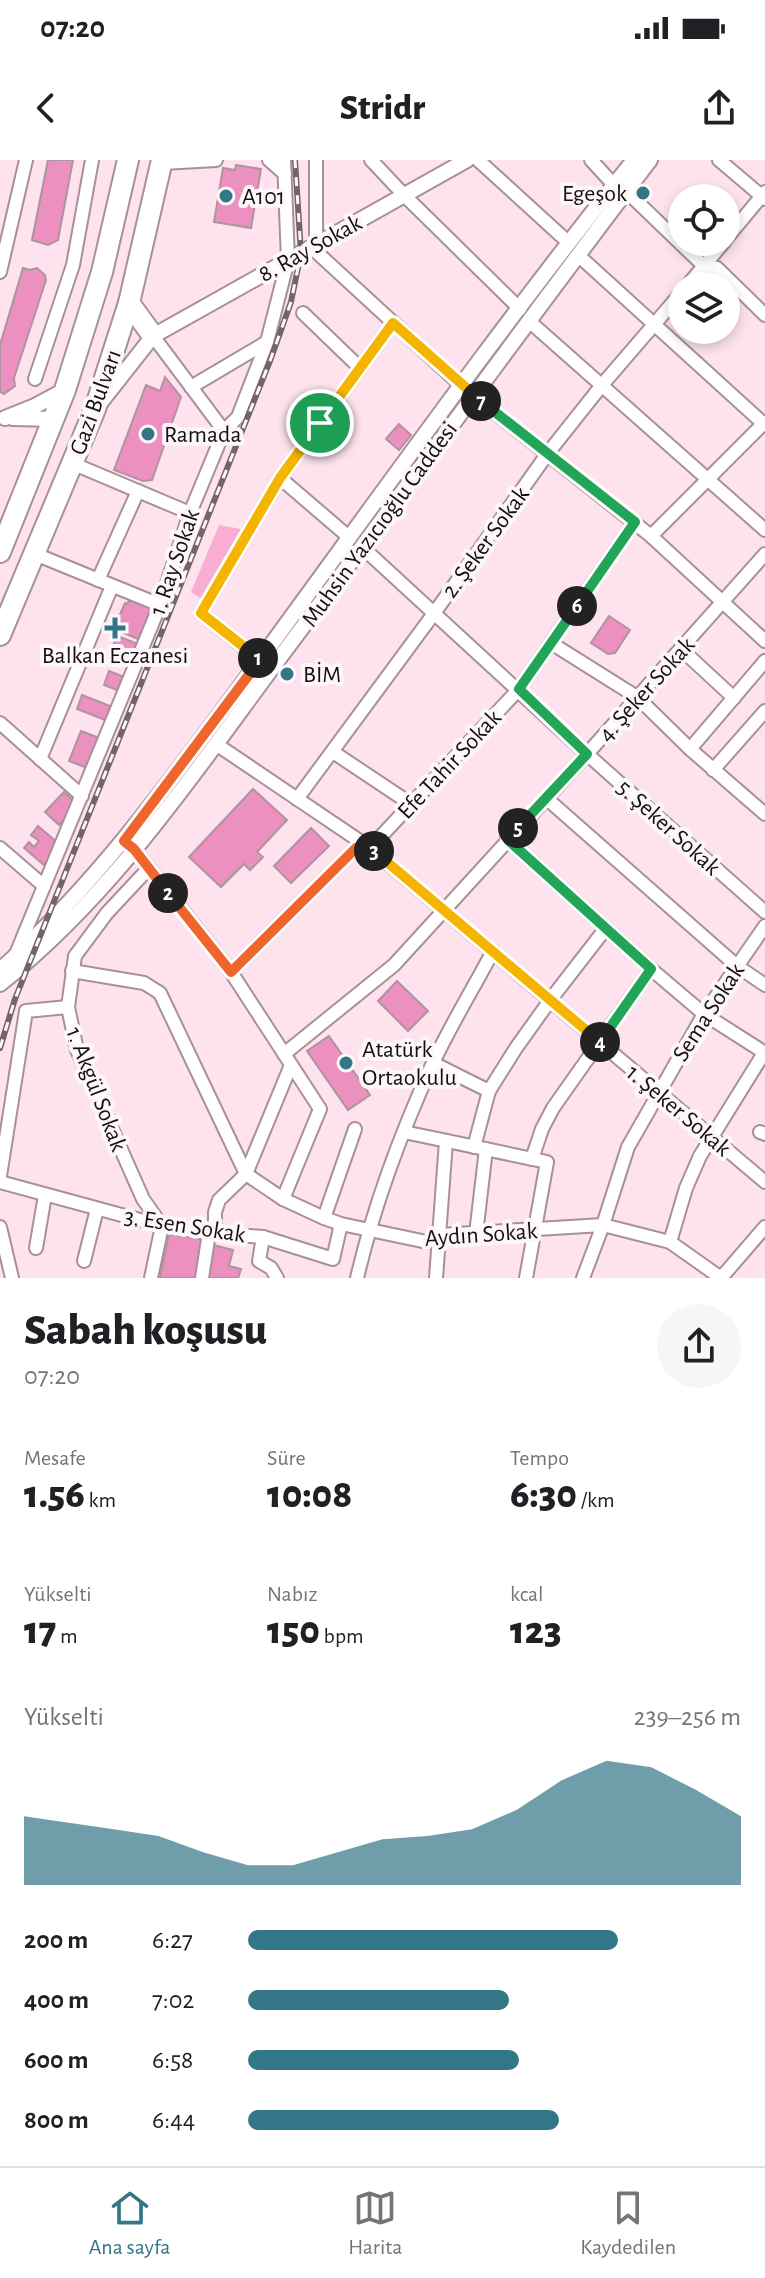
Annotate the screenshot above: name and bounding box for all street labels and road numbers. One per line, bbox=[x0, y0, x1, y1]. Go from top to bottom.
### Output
street label: 8. Ray Sokak bbox=[255, 211, 366, 287]
street label: Gazi Bulvarı bbox=[66, 346, 126, 458]
street label: Muhsin Yazıcıoğlu Caddesi bbox=[298, 418, 462, 632]
street label: 2. Şeker Sokak bbox=[438, 483, 534, 603]
street label: 1. Ray Sokak bbox=[146, 506, 204, 619]
street label: 4. Şeker Sokak bbox=[594, 633, 700, 747]
street label: Efe Tahir Sokak bbox=[393, 706, 506, 824]
street label: 5. Şeker Sokak bbox=[612, 775, 725, 880]
street label: Sema Sokak bbox=[668, 959, 749, 1066]
street label: 1. Akgül Sokak bbox=[61, 1024, 131, 1155]
street label: 1. Şeker Sokak bbox=[622, 1060, 735, 1161]
street label: 3. Esen Sokak bbox=[123, 1205, 247, 1247]
street label: Aydın Sokak bbox=[424, 1219, 538, 1251]

